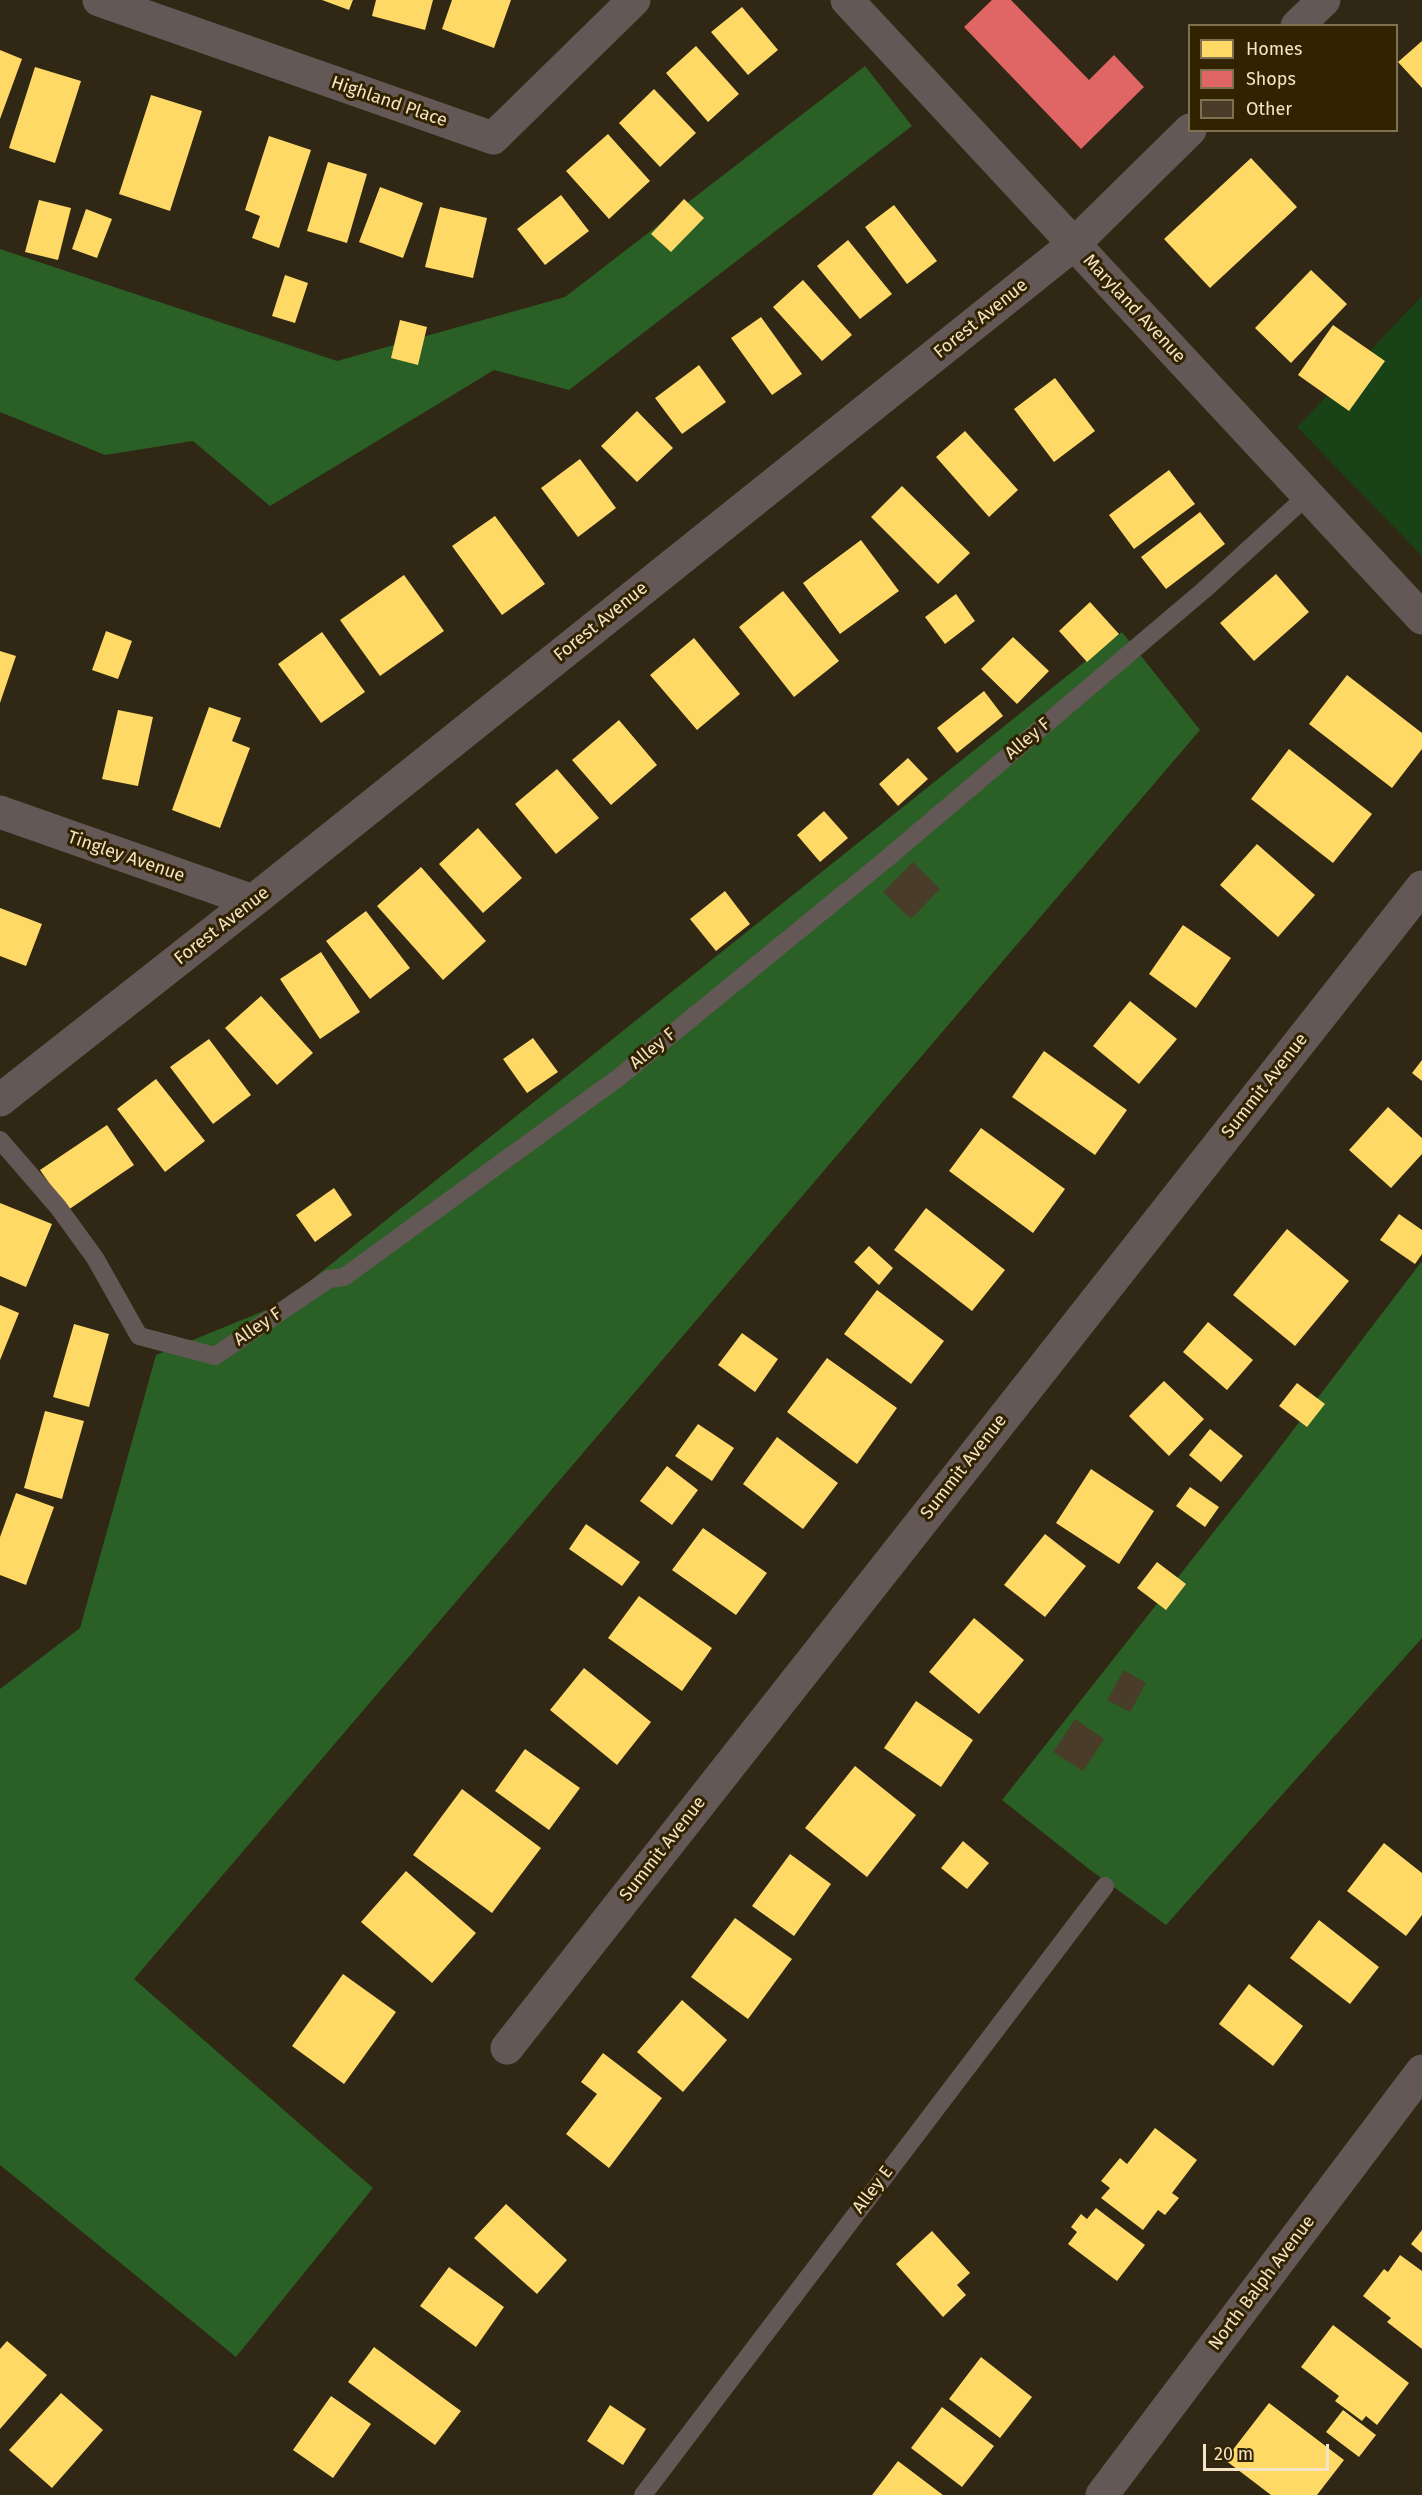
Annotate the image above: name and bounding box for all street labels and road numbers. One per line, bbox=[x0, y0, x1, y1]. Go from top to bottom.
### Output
street label: Highland Place bbox=[328, 72, 450, 132]
street label: Maryland Avenue bbox=[1078, 250, 1190, 368]
street label: Forest Avenue bbox=[930, 275, 1032, 363]
street label: Forest Avenue bbox=[550, 578, 652, 666]
street label: Alley F bbox=[1001, 714, 1055, 764]
street label: Tingley Avenue bbox=[65, 827, 187, 887]
street label: Forest Avenue bbox=[170, 882, 274, 970]
street label: Alley F bbox=[626, 1024, 680, 1074]
street label: Summit Avenue bbox=[1217, 1029, 1313, 1143]
street label: Alley F bbox=[230, 1303, 286, 1351]
street label: Summit Avenue bbox=[916, 1410, 1012, 1524]
street label: Summit Avenue bbox=[615, 1792, 711, 1906]
street label: Alley E bbox=[848, 2162, 898, 2218]
street label: North Balph Avenue bbox=[1204, 2211, 1320, 2355]

